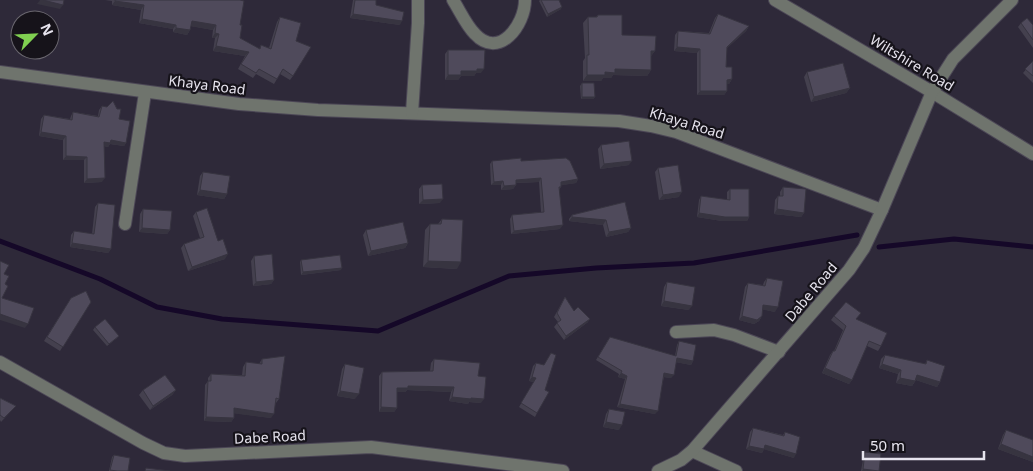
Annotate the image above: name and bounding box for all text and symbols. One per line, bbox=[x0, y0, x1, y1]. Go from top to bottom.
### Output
north arrow bbox=[10, 10, 60, 60]
text: N bbox=[36, 20, 58, 39]
street label: Wiltshire Road bbox=[867, 30, 958, 95]
street label: Khaya Road bbox=[167, 70, 247, 99]
street label: Khaya Road bbox=[647, 102, 727, 143]
street label: Dabe Road bbox=[780, 258, 841, 325]
street label: Dabe Road bbox=[234, 425, 306, 448]
scale bar bbox=[863, 428, 984, 460]
text: 50 m bbox=[870, 435, 905, 455]

